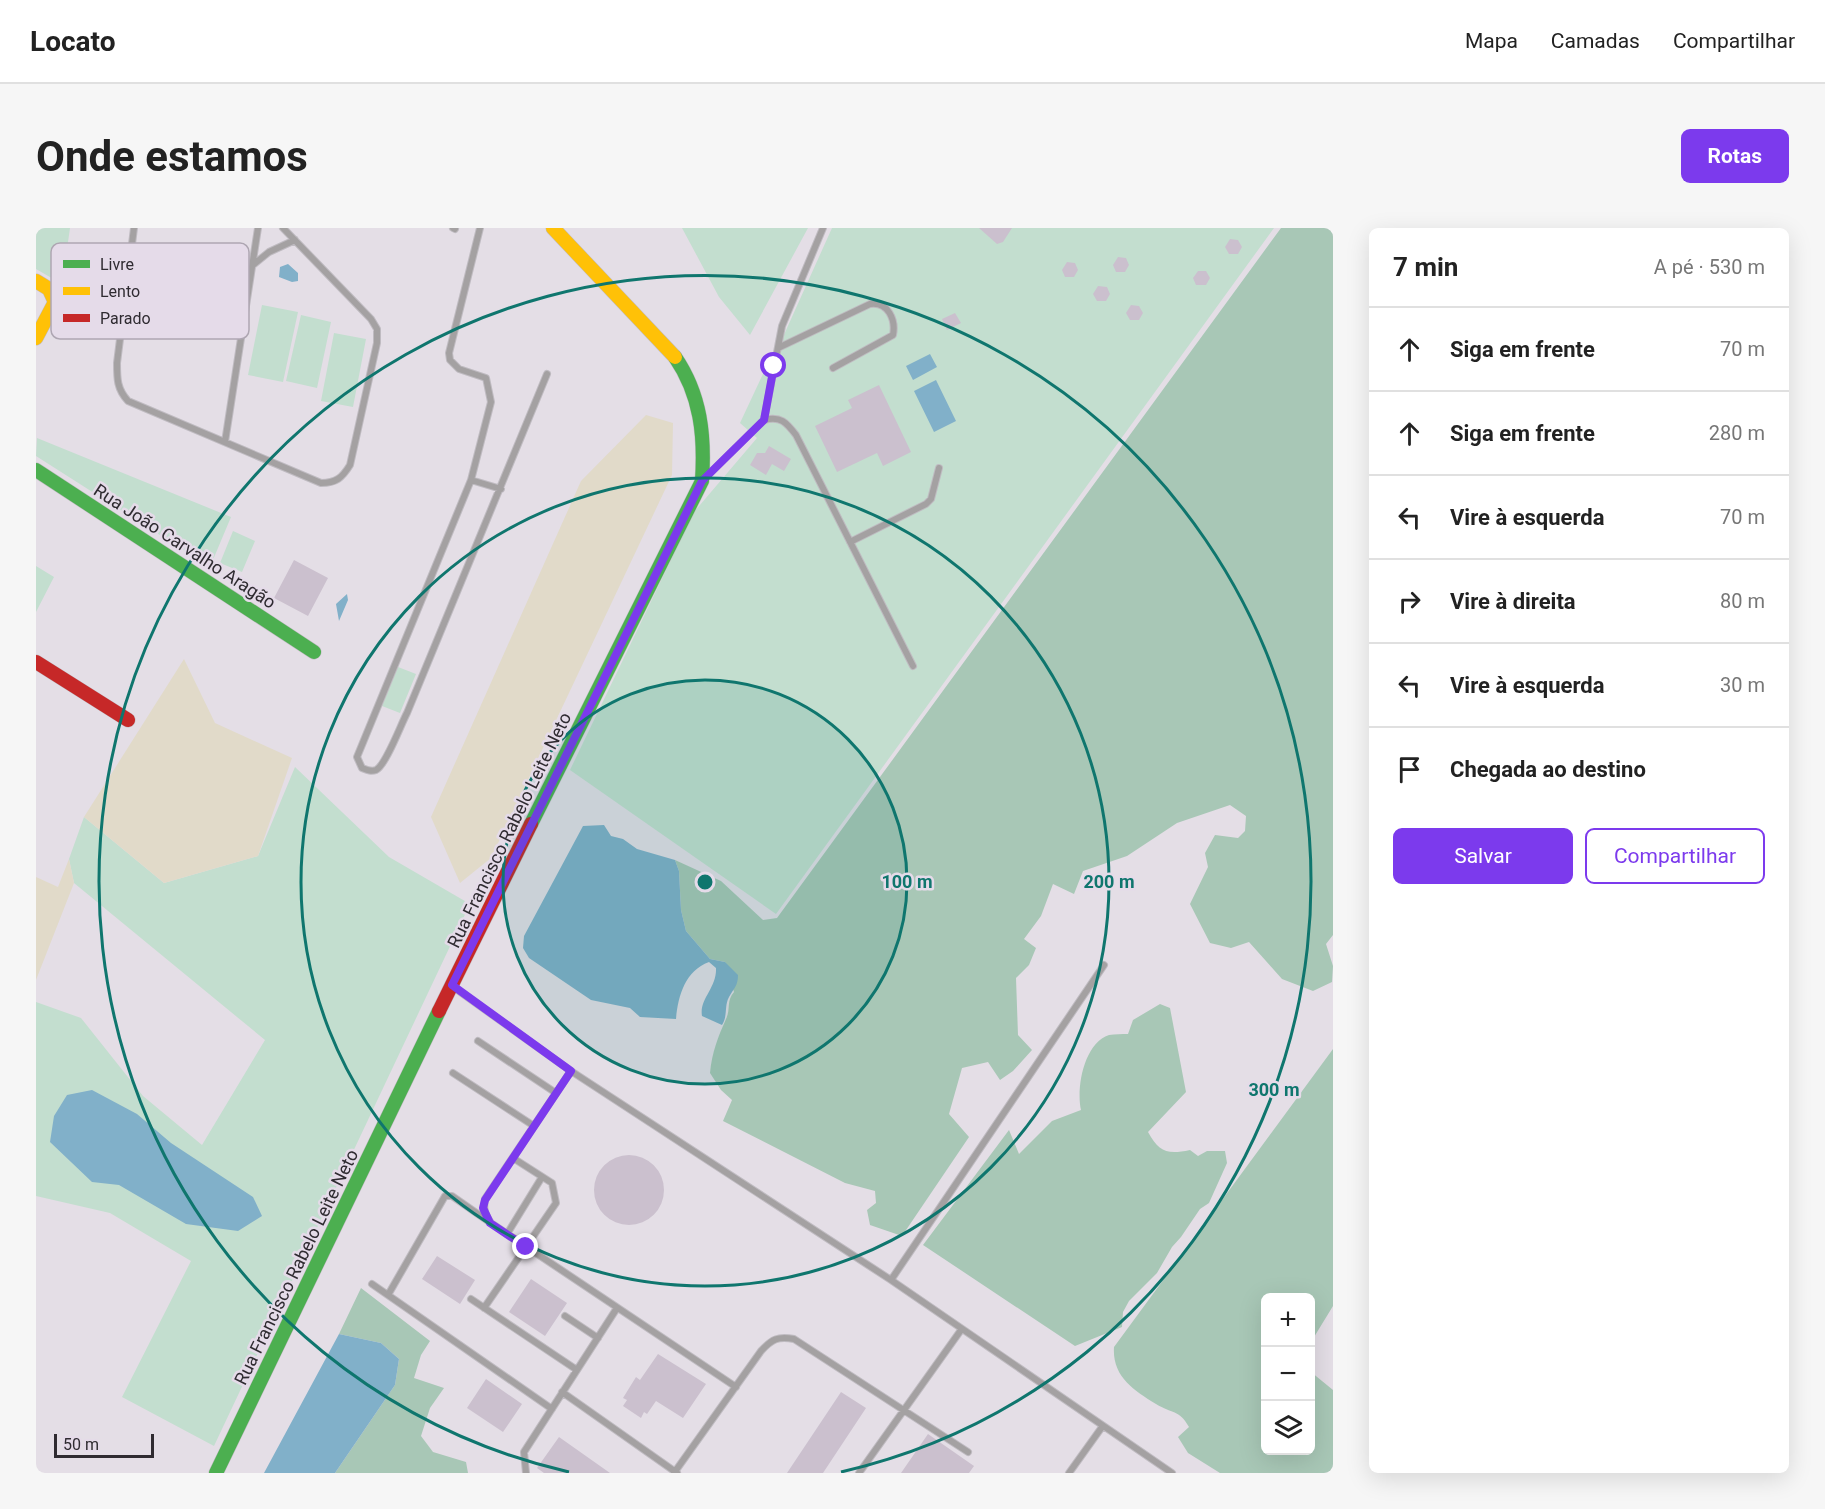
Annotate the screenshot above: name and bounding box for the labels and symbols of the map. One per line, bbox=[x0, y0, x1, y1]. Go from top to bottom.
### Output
legend bbox=[51, 243, 249, 339]
text: Livre bbox=[100, 255, 134, 274]
text: Lento bbox=[100, 282, 140, 301]
text: Parado bbox=[100, 309, 151, 328]
route start bbox=[760, 352, 786, 378]
street label: Rua João Carvalho Aragão bbox=[90, 479, 280, 613]
street label: Rua Francisco Rabelo Leite Neto bbox=[443, 709, 575, 951]
text: 100 m bbox=[881, 871, 933, 892]
text: 200 m bbox=[1083, 871, 1135, 892]
centre of rings bbox=[695, 872, 715, 892]
text: 300 m bbox=[1248, 1079, 1300, 1100]
street label: Rua Francisco Rabelo Leite Neto bbox=[230, 1146, 362, 1388]
route end bbox=[512, 1233, 538, 1259]
scale bar bbox=[54, 1431, 154, 1458]

